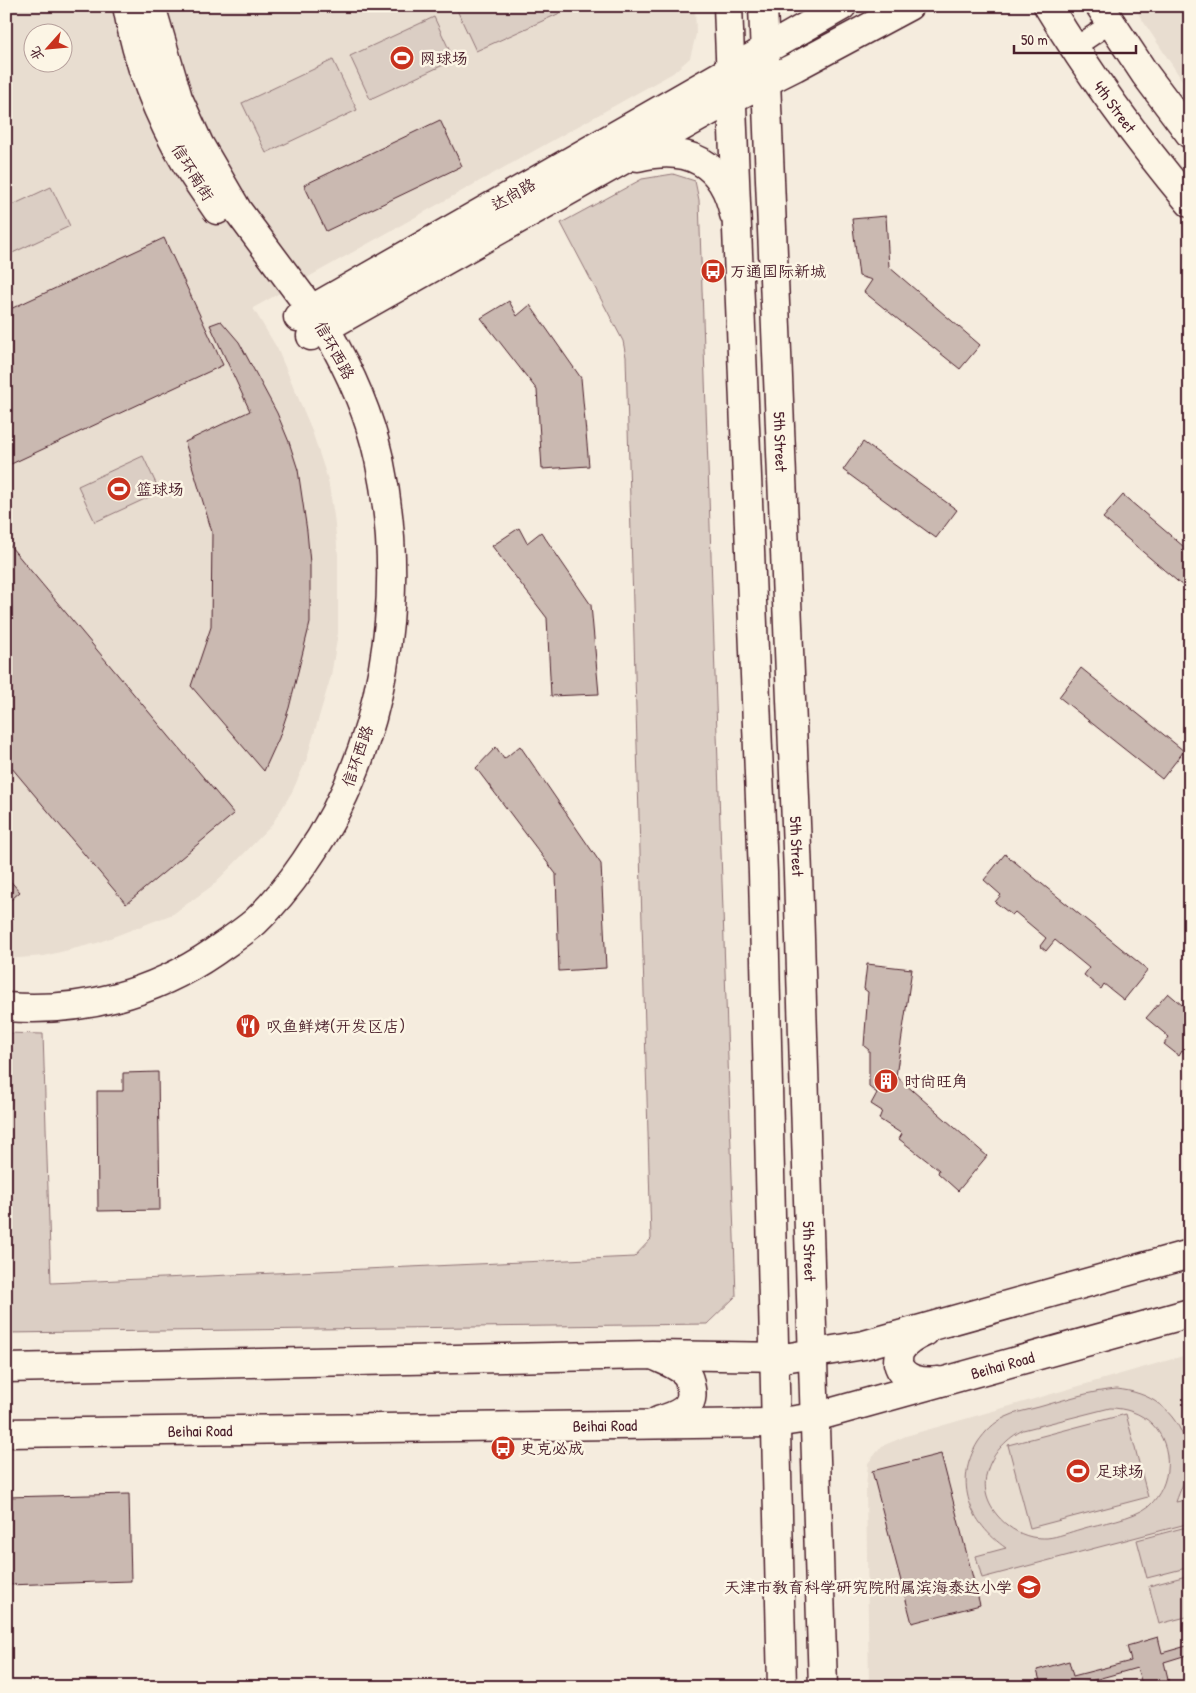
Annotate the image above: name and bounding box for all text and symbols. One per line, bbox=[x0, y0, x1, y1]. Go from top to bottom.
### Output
north arrow bbox=[22, 22, 72, 72]
scale bar bbox=[1014, 22, 1136, 54]
text: 50 m bbox=[1021, 29, 1048, 50]
text: 北 bbox=[24, 44, 48, 65]
sports icon: 网球场 bbox=[389, 45, 415, 71]
place label: 网球场 bbox=[420, 47, 468, 69]
street label: 4th Street bbox=[1089, 76, 1142, 138]
street label: 信环南街 bbox=[167, 139, 219, 205]
street label: 达尚路 bbox=[487, 172, 539, 216]
bus stop icon: 万通国际新城 bbox=[700, 258, 726, 284]
place label: 万通国际新城 bbox=[730, 260, 826, 282]
street label: 信环西路 bbox=[310, 317, 360, 383]
street label: 5th Street bbox=[768, 411, 793, 473]
sports icon: 篮球场 bbox=[106, 476, 132, 502]
place label: 篮球场 bbox=[136, 478, 184, 500]
street label: 信环西路 bbox=[336, 722, 378, 790]
street label: 5th Street bbox=[785, 816, 809, 877]
restaurant icon: 叹鱼鲜烤(开发区店) bbox=[235, 1013, 261, 1039]
place label: 叹鱼鲜烤(开发区店) bbox=[266, 1015, 405, 1037]
building icon: 时尚旺角 bbox=[873, 1068, 899, 1094]
place label: 时尚旺角 bbox=[904, 1070, 968, 1092]
street label: 5th Street bbox=[798, 1221, 822, 1282]
street label: Beihai Road bbox=[968, 1346, 1036, 1384]
street label: Beihai Road bbox=[572, 1414, 637, 1437]
street label: Beihai Road bbox=[168, 1419, 232, 1442]
bus stop icon: 史克必成 bbox=[490, 1435, 516, 1461]
place label: 史克必成 bbox=[520, 1437, 584, 1459]
sports icon: 足球场 bbox=[1065, 1458, 1091, 1484]
place label: 足球场 bbox=[1096, 1460, 1144, 1482]
school or university icon: 天津市教育科学研究院附属滨海泰达小学 bbox=[1016, 1574, 1042, 1600]
place label: 天津市教育科学研究院附属滨海泰达小学 bbox=[724, 1576, 1012, 1598]

